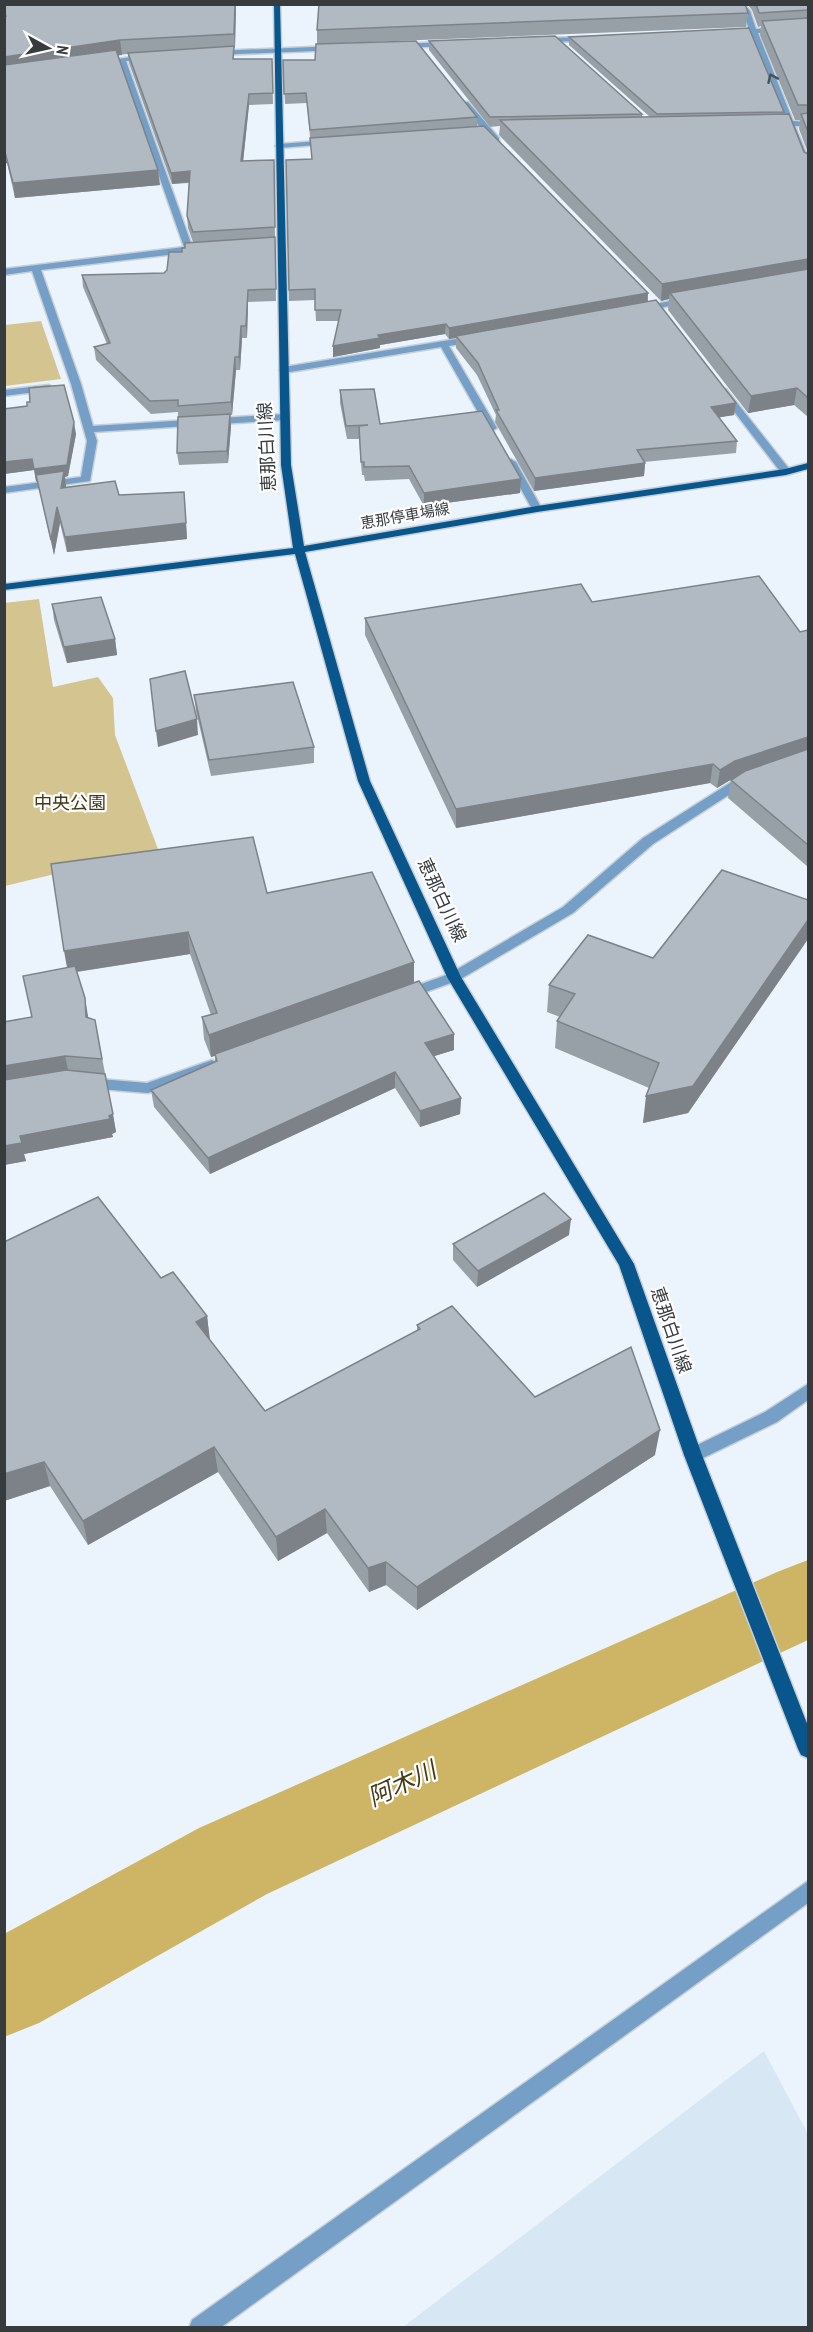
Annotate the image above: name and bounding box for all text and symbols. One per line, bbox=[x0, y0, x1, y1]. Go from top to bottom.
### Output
north arrow bbox=[18, 18, 78, 78]
text: N bbox=[52, 44, 73, 56]
one-way arrow bbox=[767, 73, 779, 84]
street label: 恵那白川線 bbox=[253, 401, 280, 493]
street label: 恵那停車場線 bbox=[359, 498, 451, 533]
park label: 中央公園 bbox=[34, 791, 106, 814]
street label: 恵那白川線 bbox=[413, 854, 472, 945]
street label: 恵那白川線 bbox=[646, 1284, 697, 1376]
water label: 阿木川 bbox=[363, 1753, 444, 1813]

